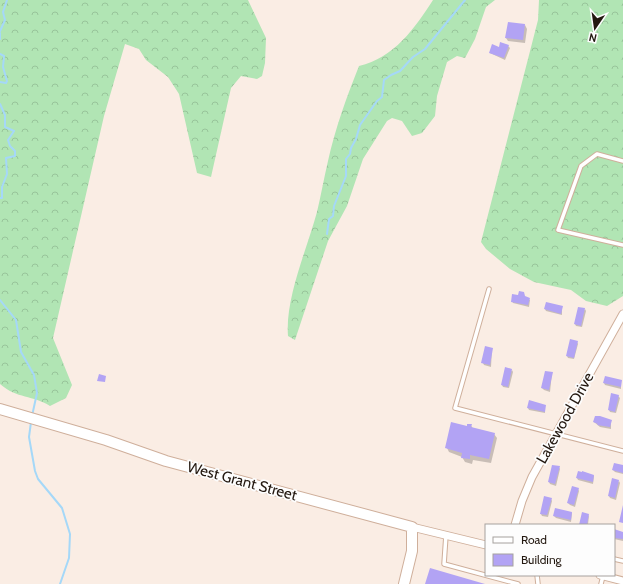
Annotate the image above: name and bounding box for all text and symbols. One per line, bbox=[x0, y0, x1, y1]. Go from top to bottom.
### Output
north arrow bbox=[575, 8, 615, 48]
text: N bbox=[587, 30, 598, 45]
street label: Lakewood Drive bbox=[533, 369, 598, 467]
street label: West Grant Street bbox=[185, 458, 299, 504]
legend bbox=[485, 524, 615, 576]
text: Road bbox=[521, 532, 547, 547]
text: Building bbox=[521, 552, 563, 567]

